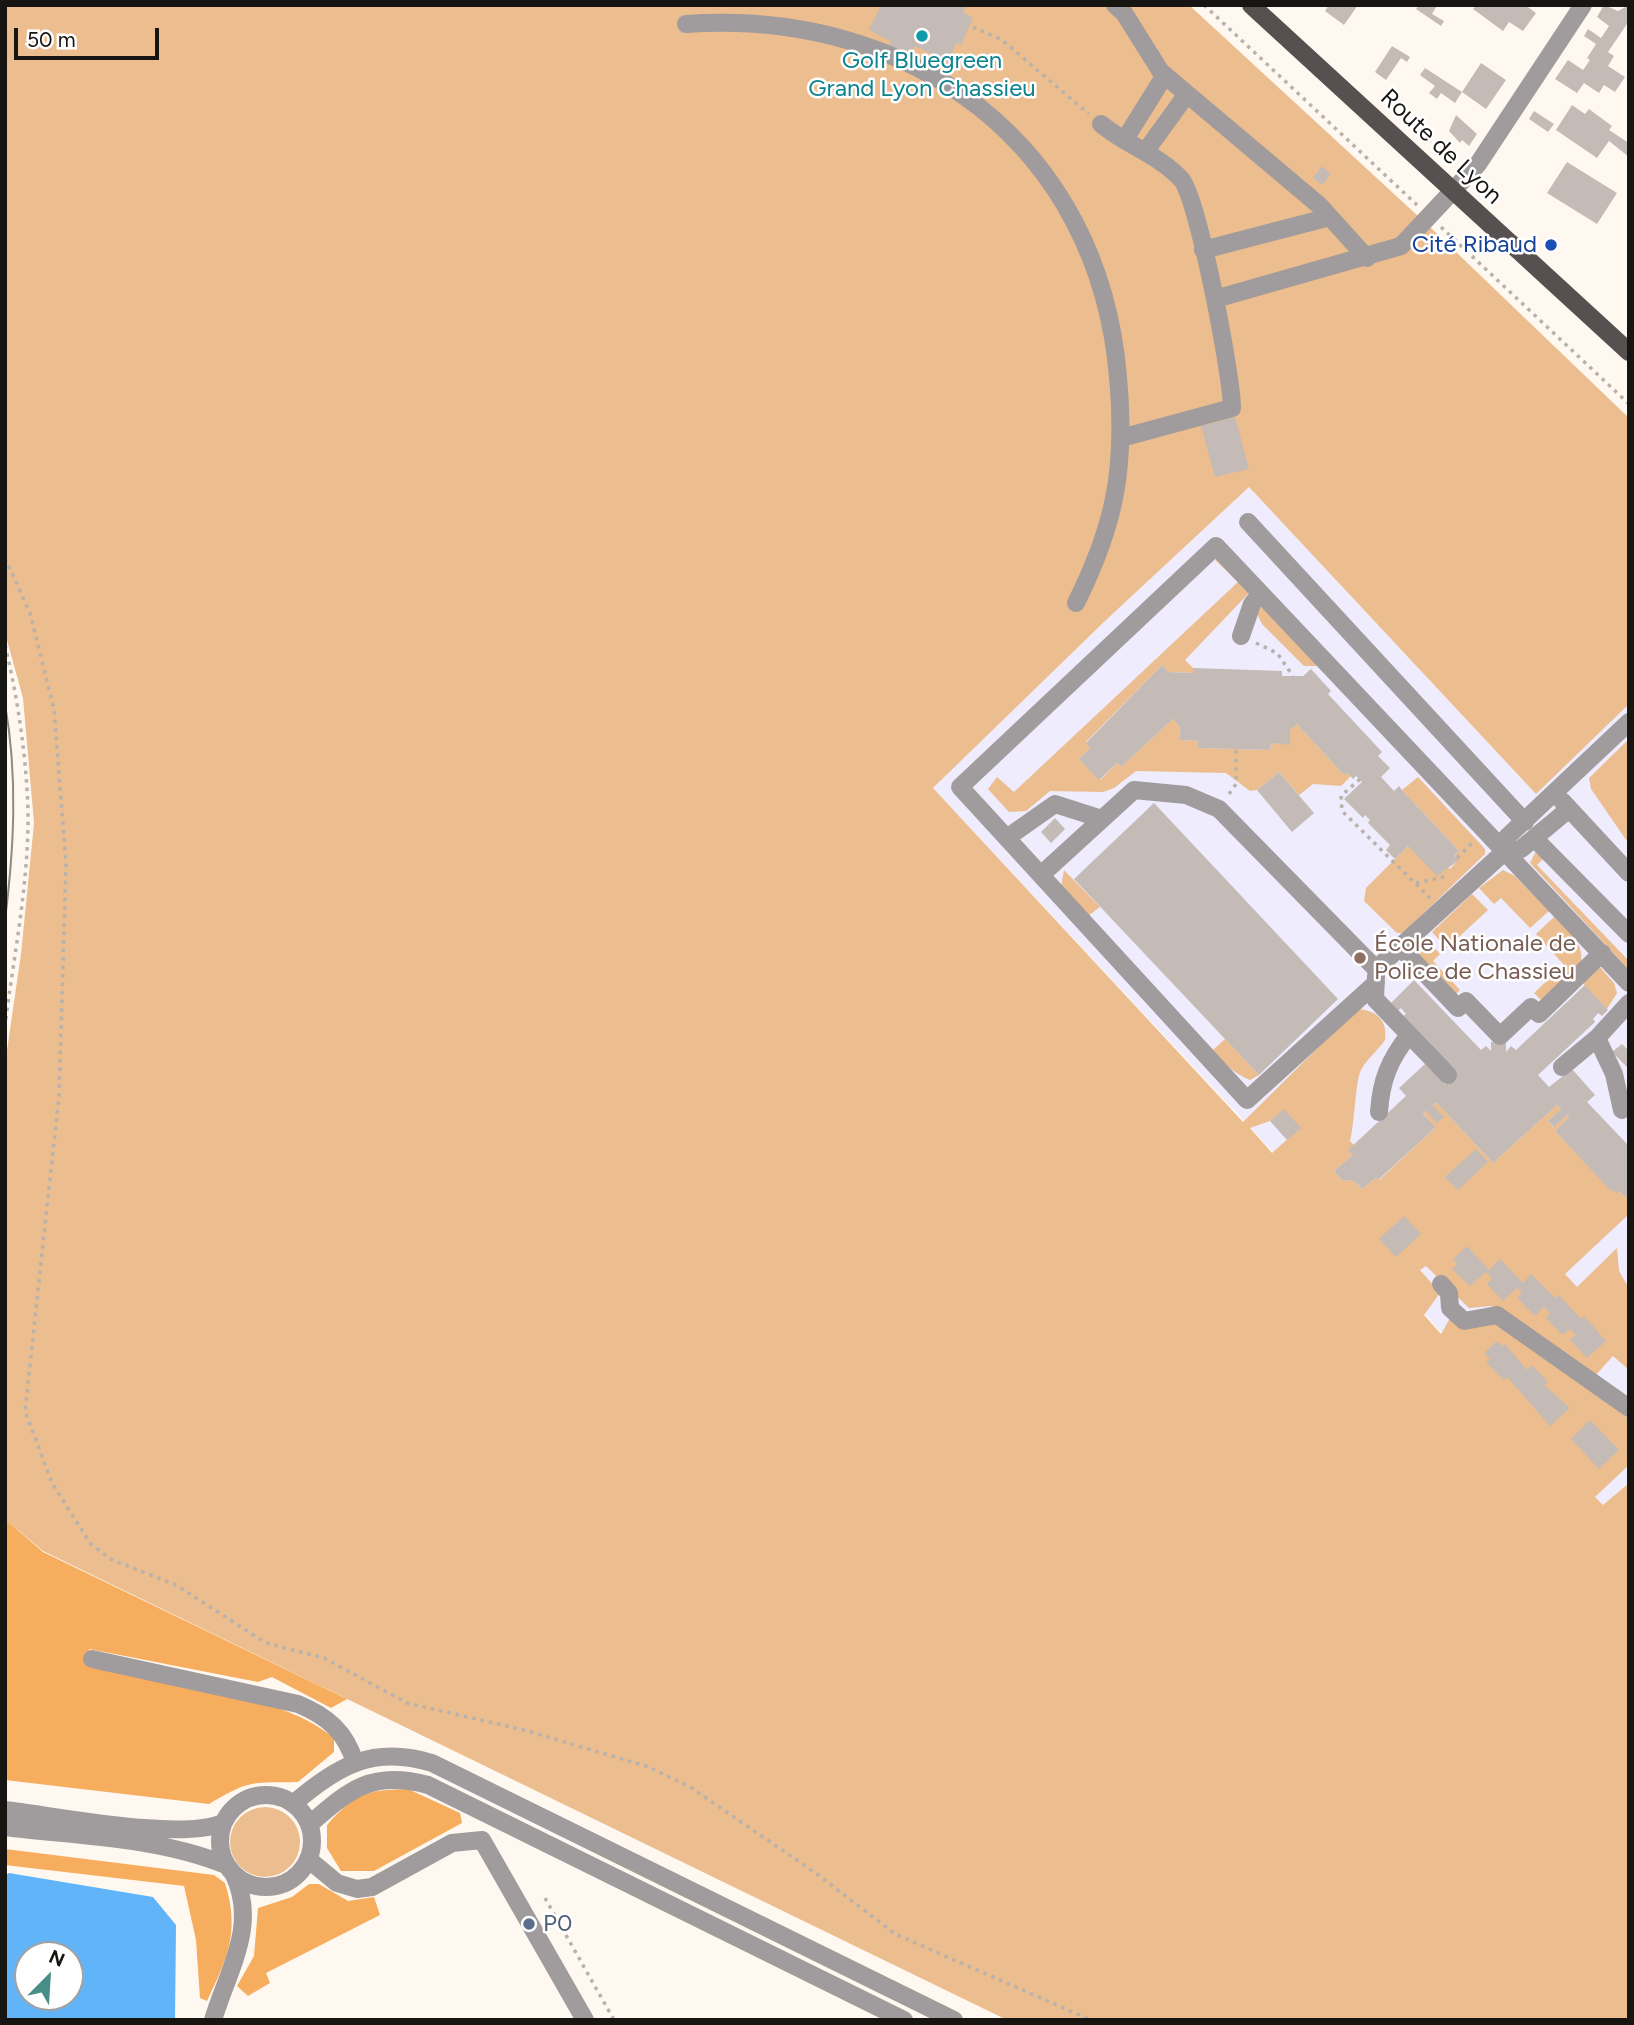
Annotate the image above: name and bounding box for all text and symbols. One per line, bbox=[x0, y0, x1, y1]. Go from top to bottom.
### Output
scale bar bbox=[18, 14, 163, 58]
text: 50 m bbox=[27, 27, 76, 52]
marker: Golf Bluegreen Grand Lyon Chassieu bbox=[914, 28, 930, 44]
place label: Golf Bluegreen Grand Lyon Chassieu bbox=[808, 47, 1036, 103]
street label: Route de Lyon bbox=[1374, 83, 1508, 211]
place label: Cité Ribaud bbox=[1412, 231, 1537, 259]
marker: Cité Ribaud bbox=[1543, 237, 1559, 253]
place label: École Nationale de Police de Chassieu bbox=[1374, 930, 1576, 986]
marker: École Nationale de Police de Chassieu bbox=[1352, 950, 1368, 966]
place label: P0 bbox=[543, 1910, 572, 1938]
marker: P0 bbox=[521, 1916, 537, 1932]
north arrow bbox=[14, 1941, 84, 2011]
text: N bbox=[46, 1945, 68, 1972]

